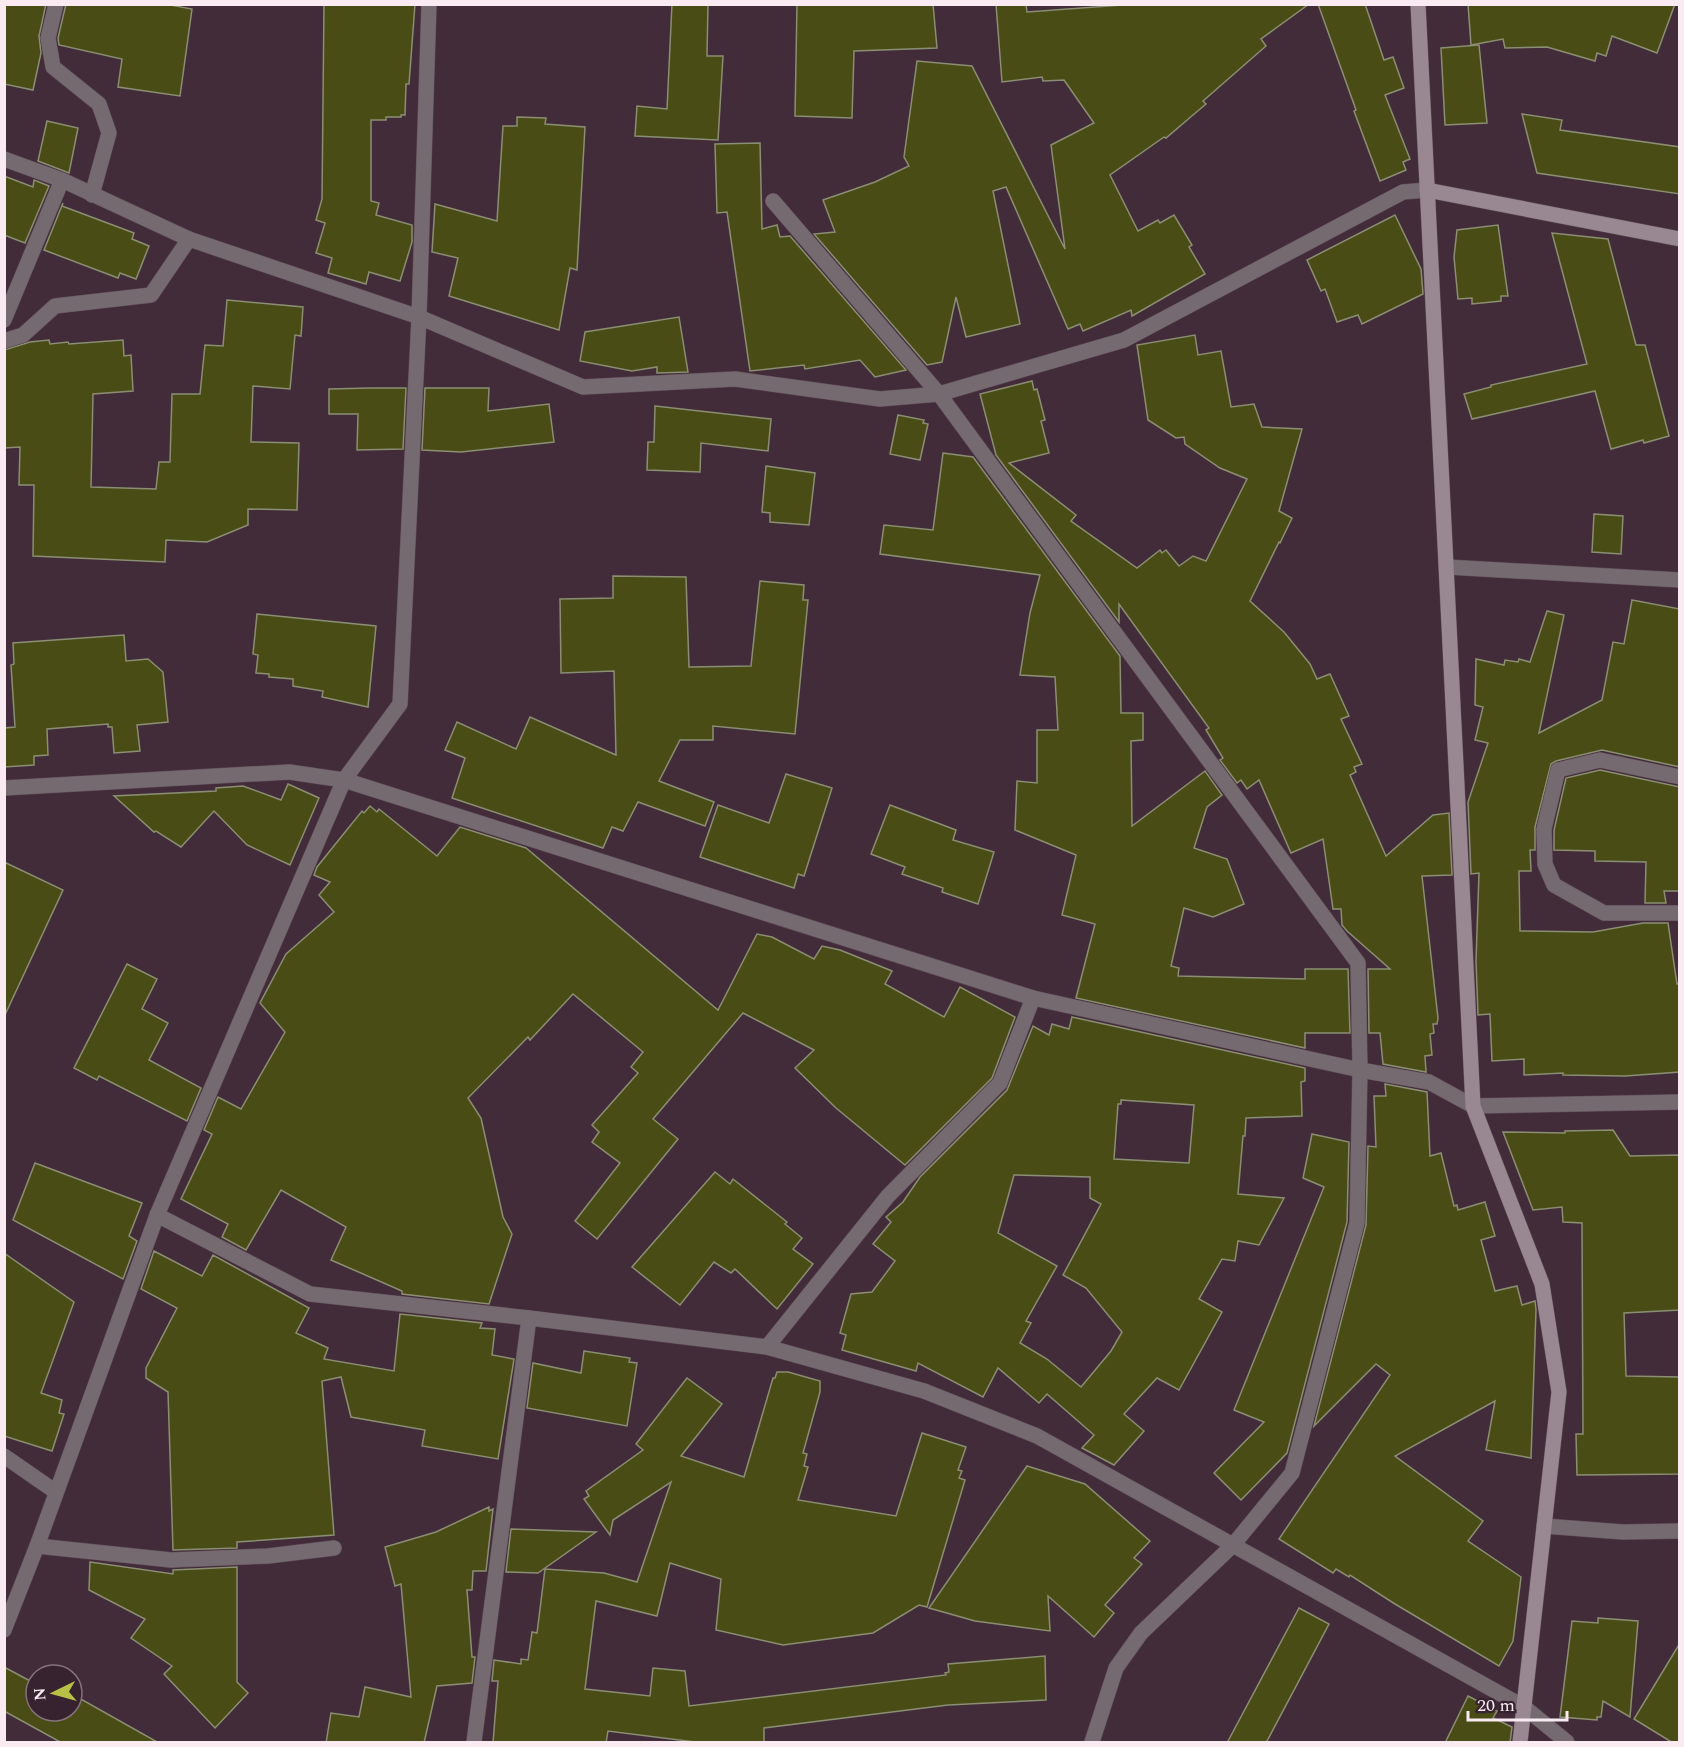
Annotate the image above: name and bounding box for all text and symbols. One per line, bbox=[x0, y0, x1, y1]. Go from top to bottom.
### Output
north arrow bbox=[24, 1663, 84, 1723]
scale bar bbox=[1468, 1684, 1567, 1722]
text: N bbox=[28, 1687, 53, 1702]
text: 20 m bbox=[1477, 1692, 1515, 1719]

